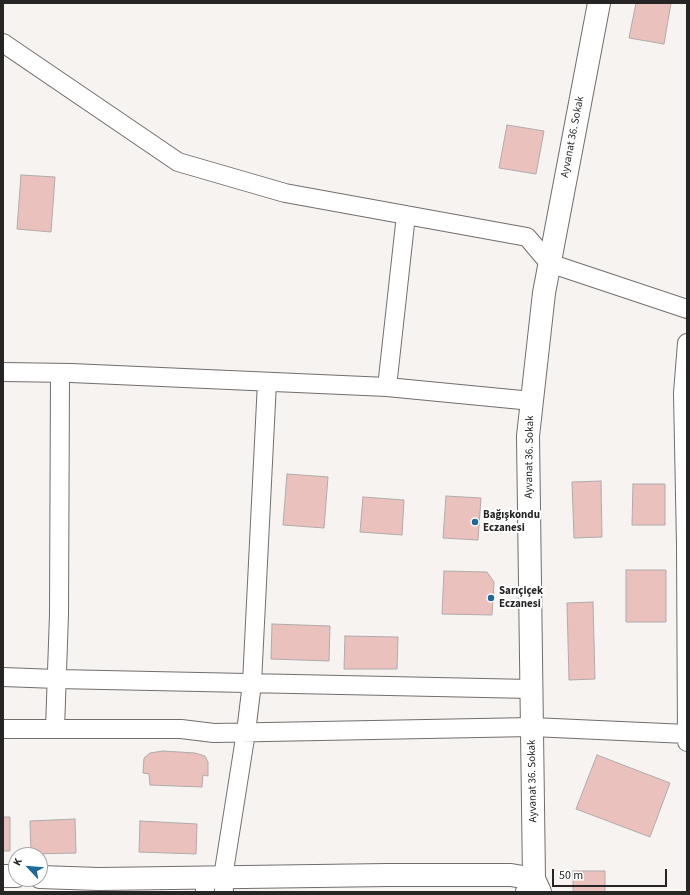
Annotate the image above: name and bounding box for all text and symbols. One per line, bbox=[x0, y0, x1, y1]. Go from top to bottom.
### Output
street label: Ayvanat 36. Sokak bbox=[559, 95, 587, 179]
street label: Ayvanat 36. Sokak bbox=[523, 415, 537, 499]
place label: Bağışkondu Eczanesi bbox=[483, 509, 540, 535]
marker: Bağışkondu Eczanesi bbox=[470, 517, 480, 527]
place label: Sarıçiçek Eczanesi bbox=[499, 585, 543, 611]
marker: Sarıçiçek Eczanesi bbox=[486, 593, 496, 603]
street label: Ayvanat 36. Sokak bbox=[526, 739, 540, 823]
north arrow bbox=[8, 847, 48, 887]
text: K bbox=[9, 856, 26, 868]
scale bar bbox=[554, 861, 669, 887]
text: 50 m bbox=[559, 867, 583, 884]

